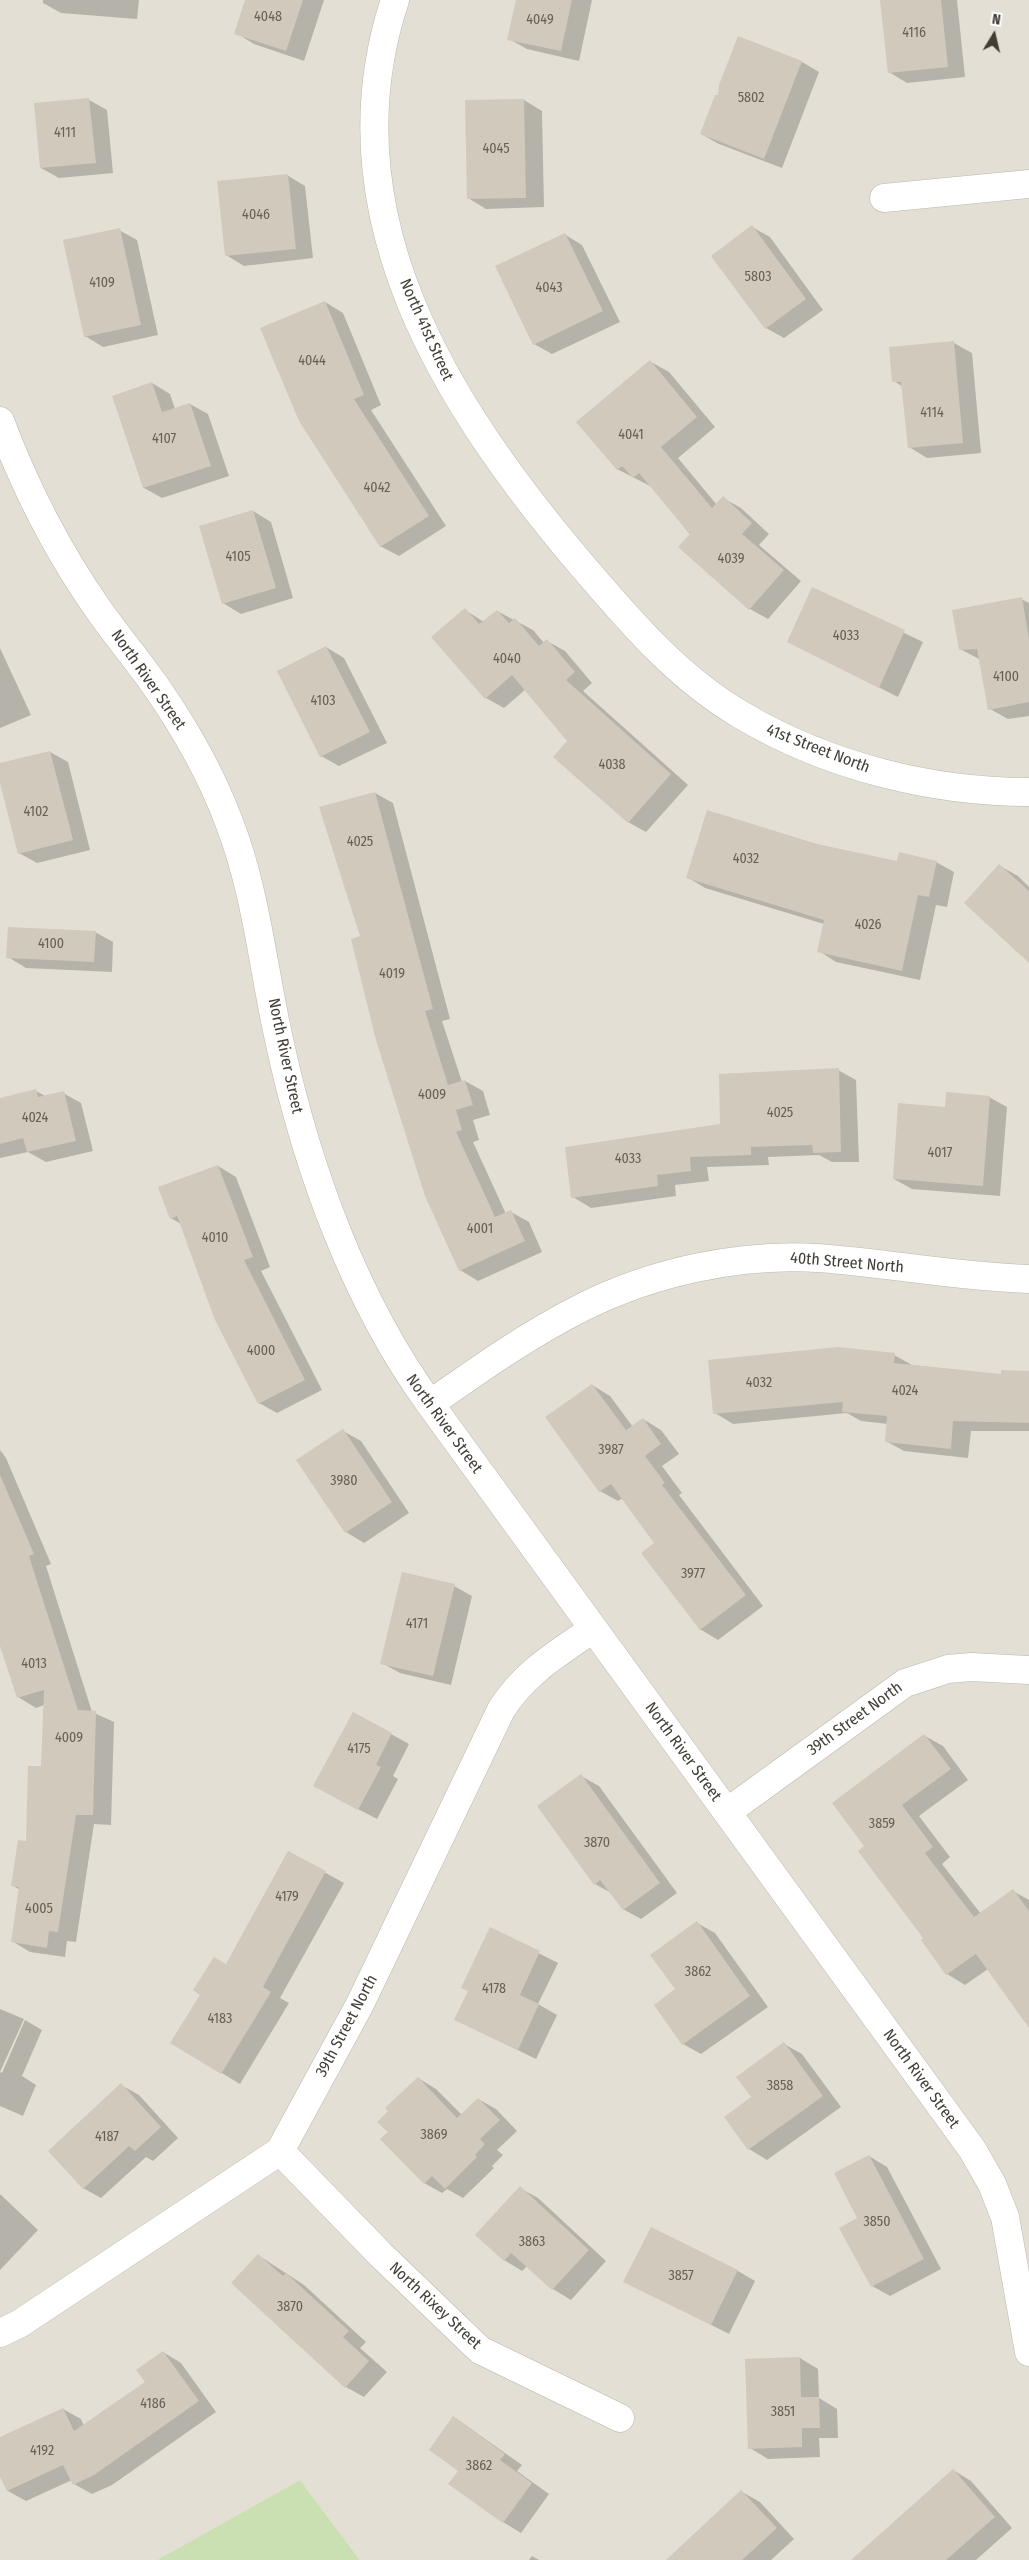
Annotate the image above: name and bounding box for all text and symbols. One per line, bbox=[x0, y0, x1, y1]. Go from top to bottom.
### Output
house number: 4048 bbox=[254, 9, 282, 25]
north arrow bbox=[969, 10, 1019, 60]
text: N bbox=[991, 11, 1002, 29]
house number: 4049 bbox=[526, 12, 554, 28]
house number: 4116 bbox=[902, 25, 926, 41]
house number: 5802 bbox=[738, 90, 764, 106]
house number: 4111 bbox=[54, 125, 76, 141]
house number: 4045 bbox=[482, 141, 510, 157]
house number: 4046 bbox=[242, 207, 270, 223]
house number: 5803 bbox=[745, 269, 771, 285]
house number: 4109 bbox=[89, 275, 115, 291]
street label: North 41st Street bbox=[395, 276, 457, 384]
house number: 4043 bbox=[536, 280, 562, 296]
house number: 4044 bbox=[298, 353, 326, 369]
house number: 4114 bbox=[920, 405, 944, 421]
house number: 4041 bbox=[618, 427, 644, 443]
house number: 4107 bbox=[152, 431, 176, 447]
house number: 4042 bbox=[364, 480, 390, 496]
house number: 4105 bbox=[225, 549, 251, 565]
house number: 4039 bbox=[718, 551, 744, 567]
street label: North River Street bbox=[106, 626, 190, 734]
house number: 4033 bbox=[833, 628, 859, 644]
house number: 4040 bbox=[493, 651, 521, 667]
house number: 4100 bbox=[993, 669, 1019, 685]
house number: 4103 bbox=[311, 693, 335, 709]
street label: 41st Street North bbox=[763, 720, 873, 778]
house number: 4038 bbox=[598, 757, 626, 773]
house number: 4102 bbox=[24, 804, 48, 820]
house number: 4025 bbox=[347, 834, 373, 850]
house number: 4032 bbox=[733, 851, 759, 867]
house number: 4026 bbox=[854, 917, 882, 933]
house number: 4100 bbox=[38, 936, 64, 952]
house number: 4019 bbox=[379, 966, 405, 982]
street label: North River Street bbox=[263, 997, 307, 1115]
house number: 4009 bbox=[418, 1087, 446, 1103]
house number: 4025 bbox=[767, 1105, 793, 1121]
house number: 4024 bbox=[22, 1110, 48, 1126]
house number: 4017 bbox=[928, 1145, 952, 1161]
house number: 4033 bbox=[615, 1151, 641, 1167]
house number: 4001 bbox=[467, 1221, 493, 1237]
house number: 4010 bbox=[202, 1230, 228, 1246]
street label: 40th Street North bbox=[789, 1248, 905, 1278]
house number: 4000 bbox=[247, 1343, 275, 1359]
street label: North River Street bbox=[402, 1371, 486, 1477]
house number: 4032 bbox=[746, 1375, 772, 1391]
house number: 4024 bbox=[892, 1383, 918, 1399]
house number: 3987 bbox=[598, 1442, 624, 1458]
house number: 3980 bbox=[330, 1473, 358, 1489]
house number: 3977 bbox=[681, 1566, 705, 1582]
house number: 4171 bbox=[406, 1616, 428, 1632]
house number: 4013 bbox=[21, 1656, 47, 1672]
street label: 39th Street North bbox=[804, 1678, 906, 1760]
street label: North River Street bbox=[641, 1699, 725, 1805]
house number: 4009 bbox=[55, 1730, 83, 1746]
house number: 4175 bbox=[347, 1741, 371, 1757]
house number: 3859 bbox=[869, 1816, 895, 1832]
house number: 3870 bbox=[584, 1835, 610, 1851]
house number: 4179 bbox=[275, 1889, 299, 1905]
house number: 4005 bbox=[25, 1901, 53, 1917]
house number: 3862 bbox=[685, 1964, 711, 1980]
street label: 39th Street North bbox=[312, 1972, 382, 2080]
house number: 4178 bbox=[482, 1981, 506, 1997]
house number: 4183 bbox=[208, 2011, 232, 2027]
street label: North River Street bbox=[879, 2026, 963, 2132]
house number: 3858 bbox=[767, 2078, 793, 2094]
house number: 3869 bbox=[421, 2127, 447, 2143]
house number: 4187 bbox=[95, 2129, 119, 2145]
house number: 3850 bbox=[863, 2214, 891, 2230]
house number: 3863 bbox=[519, 2234, 545, 2250]
street label: North Rixey Street bbox=[385, 2258, 485, 2354]
house number: 3857 bbox=[668, 2268, 694, 2284]
house number: 3870 bbox=[277, 2299, 303, 2315]
house number: 4186 bbox=[140, 2396, 166, 2412]
house number: 3851 bbox=[771, 2404, 795, 2420]
house number: 4192 bbox=[30, 2443, 54, 2459]
house number: 3862 bbox=[466, 2458, 492, 2474]

